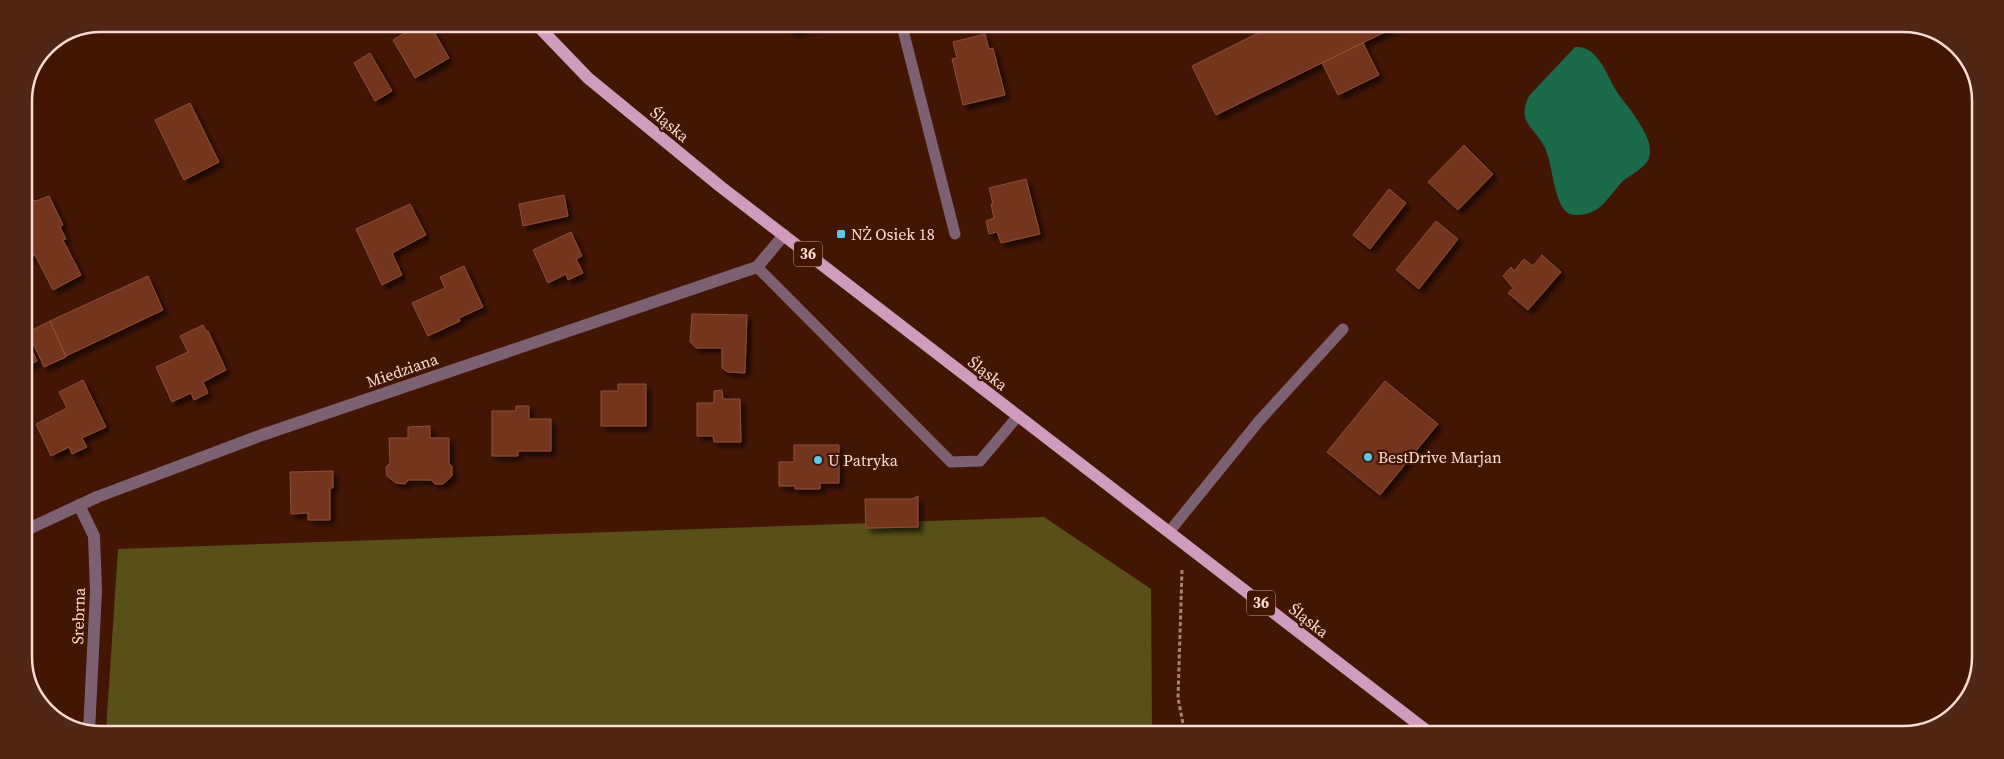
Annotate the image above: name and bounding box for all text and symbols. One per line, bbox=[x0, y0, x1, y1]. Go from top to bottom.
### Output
street label: Śląska bbox=[646, 101, 695, 147]
place label: NŻ Osiek 18 bbox=[851, 223, 935, 245]
marker: NŻ Osiek 18 bbox=[835, 228, 847, 240]
road number: 36 bbox=[794, 242, 822, 266]
street label: Miedziana bbox=[363, 347, 442, 393]
street label: Śląska bbox=[964, 351, 1013, 396]
place label: BestDrive Marjan bbox=[1378, 446, 1502, 468]
place label: U Patryka bbox=[828, 449, 899, 471]
marker: BestDrive Marjan bbox=[1362, 451, 1374, 463]
marker: U Patryka bbox=[812, 454, 824, 466]
street label: Srebrna bbox=[66, 586, 90, 645]
road number: 36 bbox=[1247, 590, 1275, 616]
street label: Śląska bbox=[1285, 598, 1334, 643]

